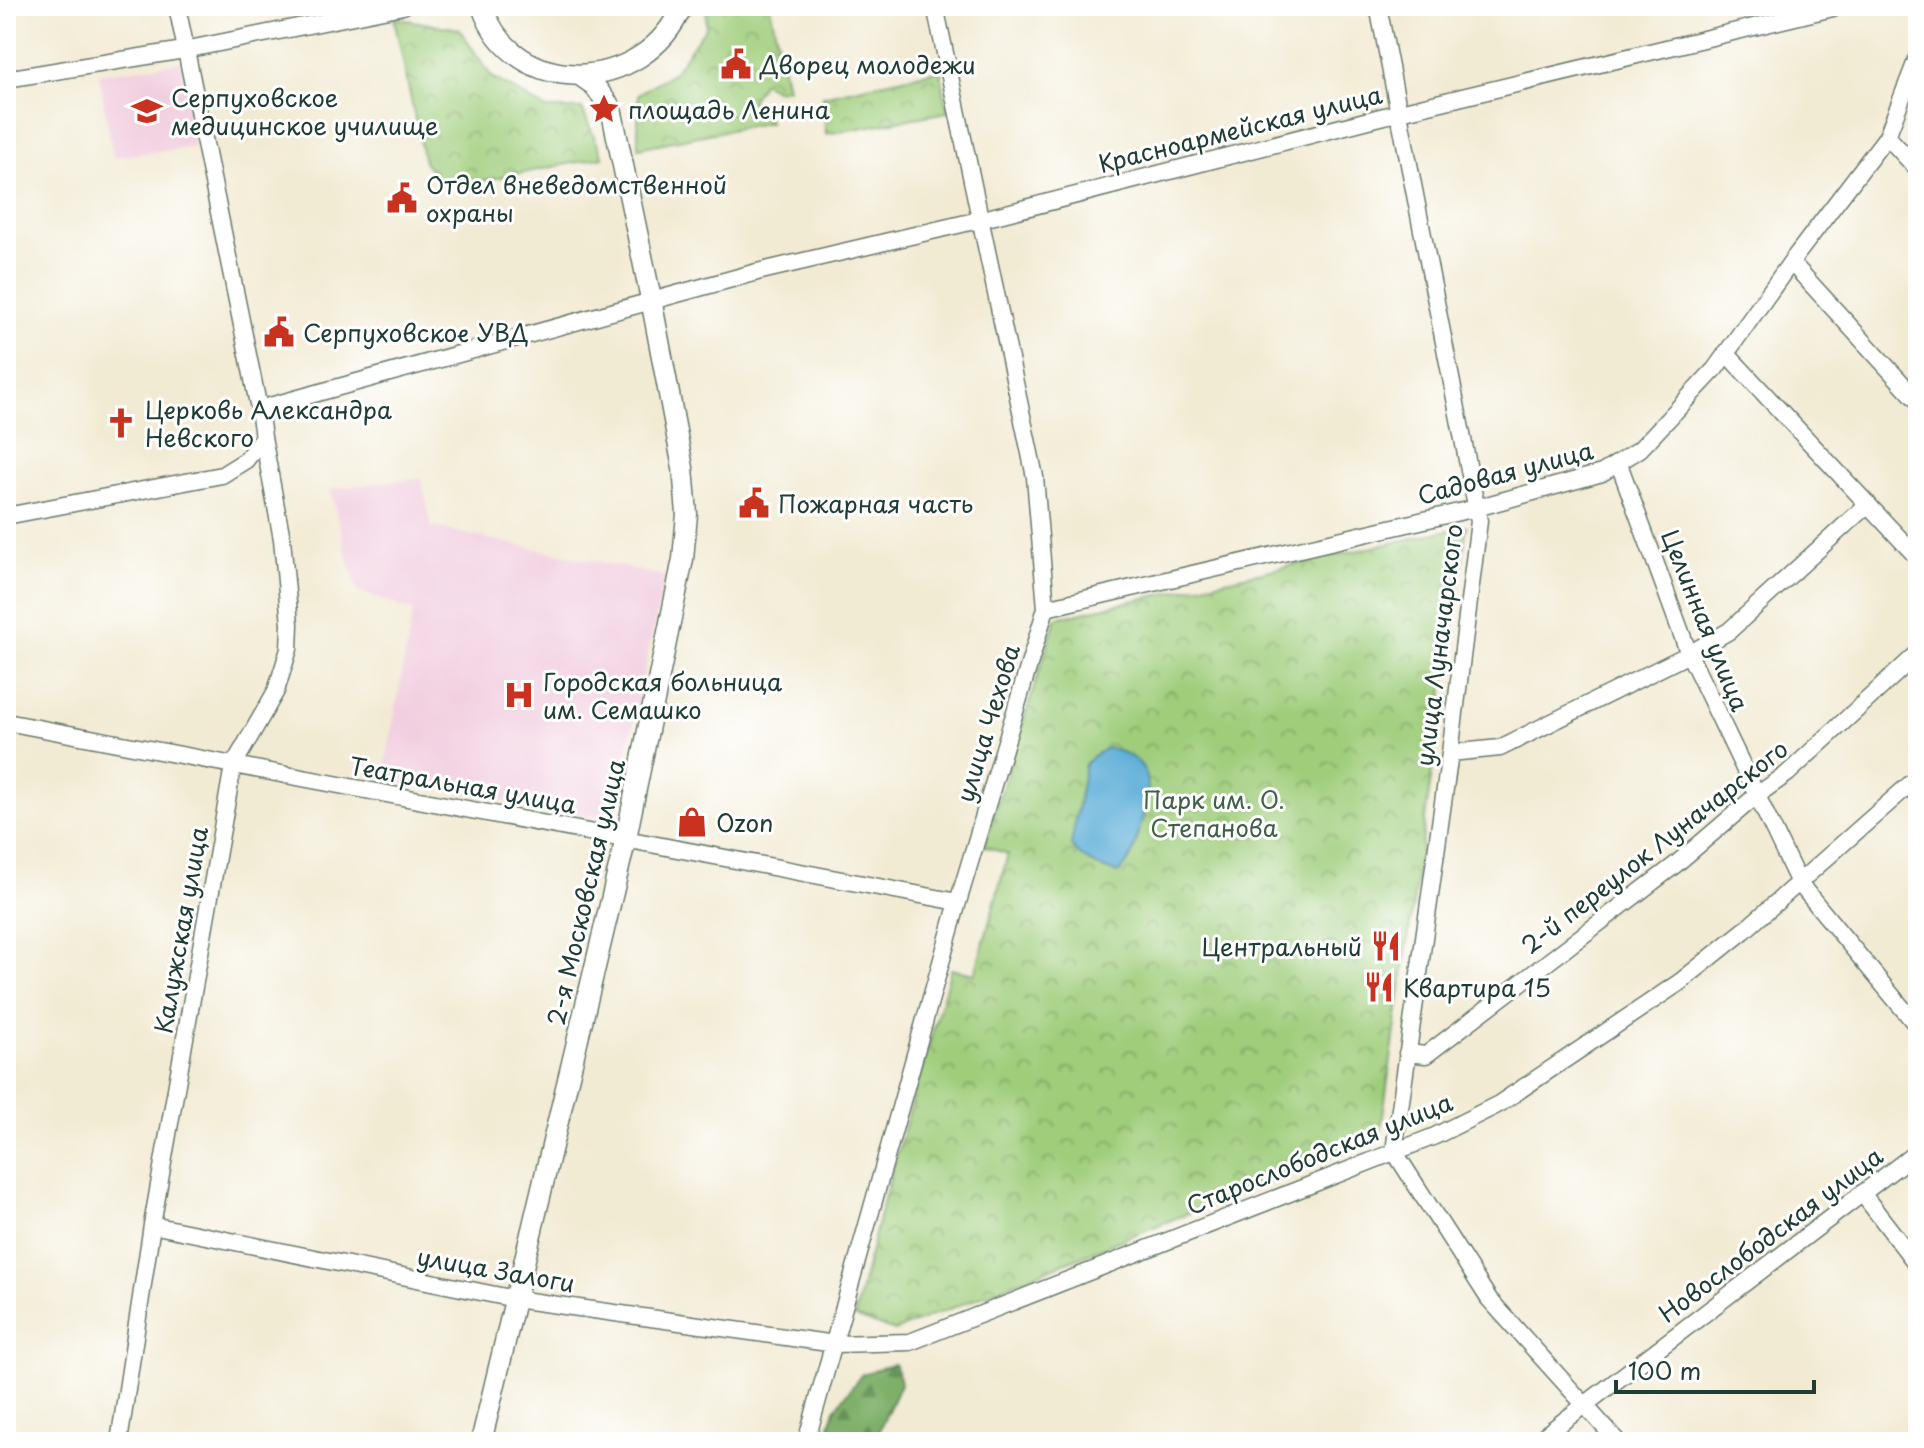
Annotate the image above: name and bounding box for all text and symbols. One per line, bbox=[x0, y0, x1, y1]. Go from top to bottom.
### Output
place label: Дворец молодежи bbox=[759, 46, 976, 82]
public building icon: Дворец молодежи bbox=[719, 47, 753, 81]
street label: Красноармейская улица bbox=[1094, 75, 1386, 181]
place label: Серпуховское медицинское училище bbox=[171, 79, 439, 143]
place label: площадь Ленина bbox=[628, 91, 830, 127]
place icon: площадь Ленина bbox=[587, 92, 621, 126]
school or university icon: Серпуховское медицинское училище bbox=[130, 94, 164, 128]
place label: Отдел вневедомственной охраны bbox=[426, 166, 727, 230]
public building icon: Отдел вневедомственной охраны bbox=[385, 181, 419, 215]
place label: Серпуховское УВД bbox=[303, 314, 529, 350]
public building icon: Серпуховское УВД bbox=[262, 315, 296, 349]
place label: Церковь Александра Невского bbox=[145, 391, 392, 455]
church icon: Церковь Александра Невского bbox=[104, 406, 138, 440]
street label: Садовая улица bbox=[1413, 431, 1597, 513]
place label: Пожарная часть bbox=[778, 485, 973, 521]
public building icon: Пожарная часть bbox=[737, 486, 771, 520]
street label: улица Луначарского bbox=[1405, 522, 1471, 768]
street label: Целинная улица bbox=[1653, 524, 1759, 716]
street label: улица Чехова bbox=[946, 640, 1028, 806]
place label: Городская больница им. Семашко bbox=[543, 663, 782, 727]
hospital icon: Городская больница им. Семашко bbox=[502, 678, 536, 712]
street label: 2-й переулок Луначарского bbox=[1513, 730, 1795, 962]
street label: Театральная улица bbox=[347, 746, 579, 822]
street label: 2-я Московская улица bbox=[537, 755, 633, 1029]
park label: Парк им. О. Степанова bbox=[1143, 781, 1285, 845]
place label: Ozon bbox=[716, 804, 773, 840]
shop icon: Ozon bbox=[675, 805, 709, 839]
street label: Калужская улица bbox=[144, 824, 216, 1036]
place label: Центральный bbox=[1202, 928, 1362, 964]
restaurant icon: Центральный bbox=[1369, 929, 1403, 963]
place label: Квартира 15 bbox=[1403, 969, 1551, 1005]
restaurant icon: Квартира 15 bbox=[1362, 970, 1396, 1004]
street label: Старослободская улица bbox=[1180, 1083, 1458, 1223]
street label: Новослободская улица bbox=[1650, 1138, 1890, 1330]
street label: улица Залоги bbox=[414, 1237, 578, 1301]
scale bar bbox=[1616, 1344, 1814, 1394]
text: 100 m bbox=[1628, 1352, 1701, 1388]

